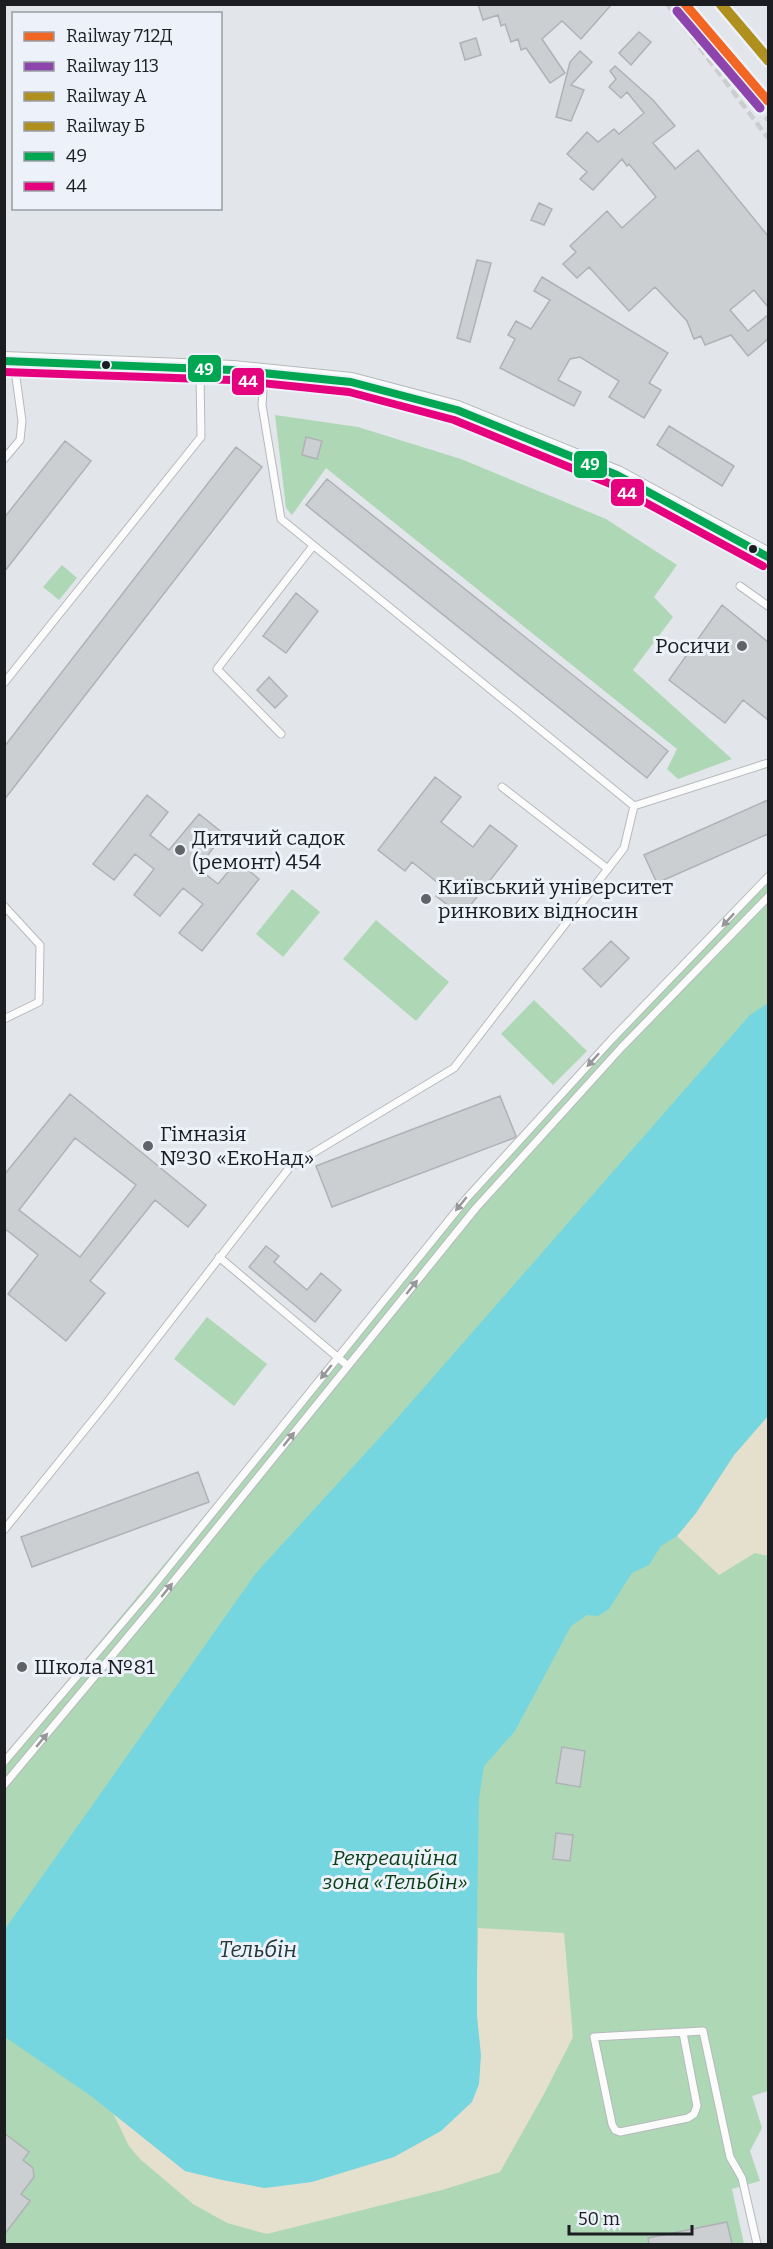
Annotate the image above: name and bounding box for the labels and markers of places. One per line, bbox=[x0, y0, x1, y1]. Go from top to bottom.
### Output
unlabelled marker bbox=[100, 359, 112, 371]
unlabelled marker bbox=[747, 543, 759, 555]
place label: Росичи bbox=[655, 633, 730, 659]
marker: Росичи bbox=[735, 639, 749, 653]
place label: Дитячий садок (ремонт) 454 bbox=[192, 825, 346, 875]
marker: Дитячий садок (ремонт) 454 bbox=[173, 843, 187, 857]
place label: Київський університет ринкових відносин bbox=[438, 874, 673, 924]
marker: Київський університет ринкових відносин bbox=[419, 892, 433, 906]
place label: Гімназія №30 «ЕкоНад» bbox=[160, 1121, 314, 1171]
marker: Гімназія №30 «ЕкоНад» bbox=[141, 1139, 155, 1153]
place label: Школа №81 bbox=[34, 1654, 155, 1680]
marker: Школа №81 bbox=[15, 1660, 29, 1674]

